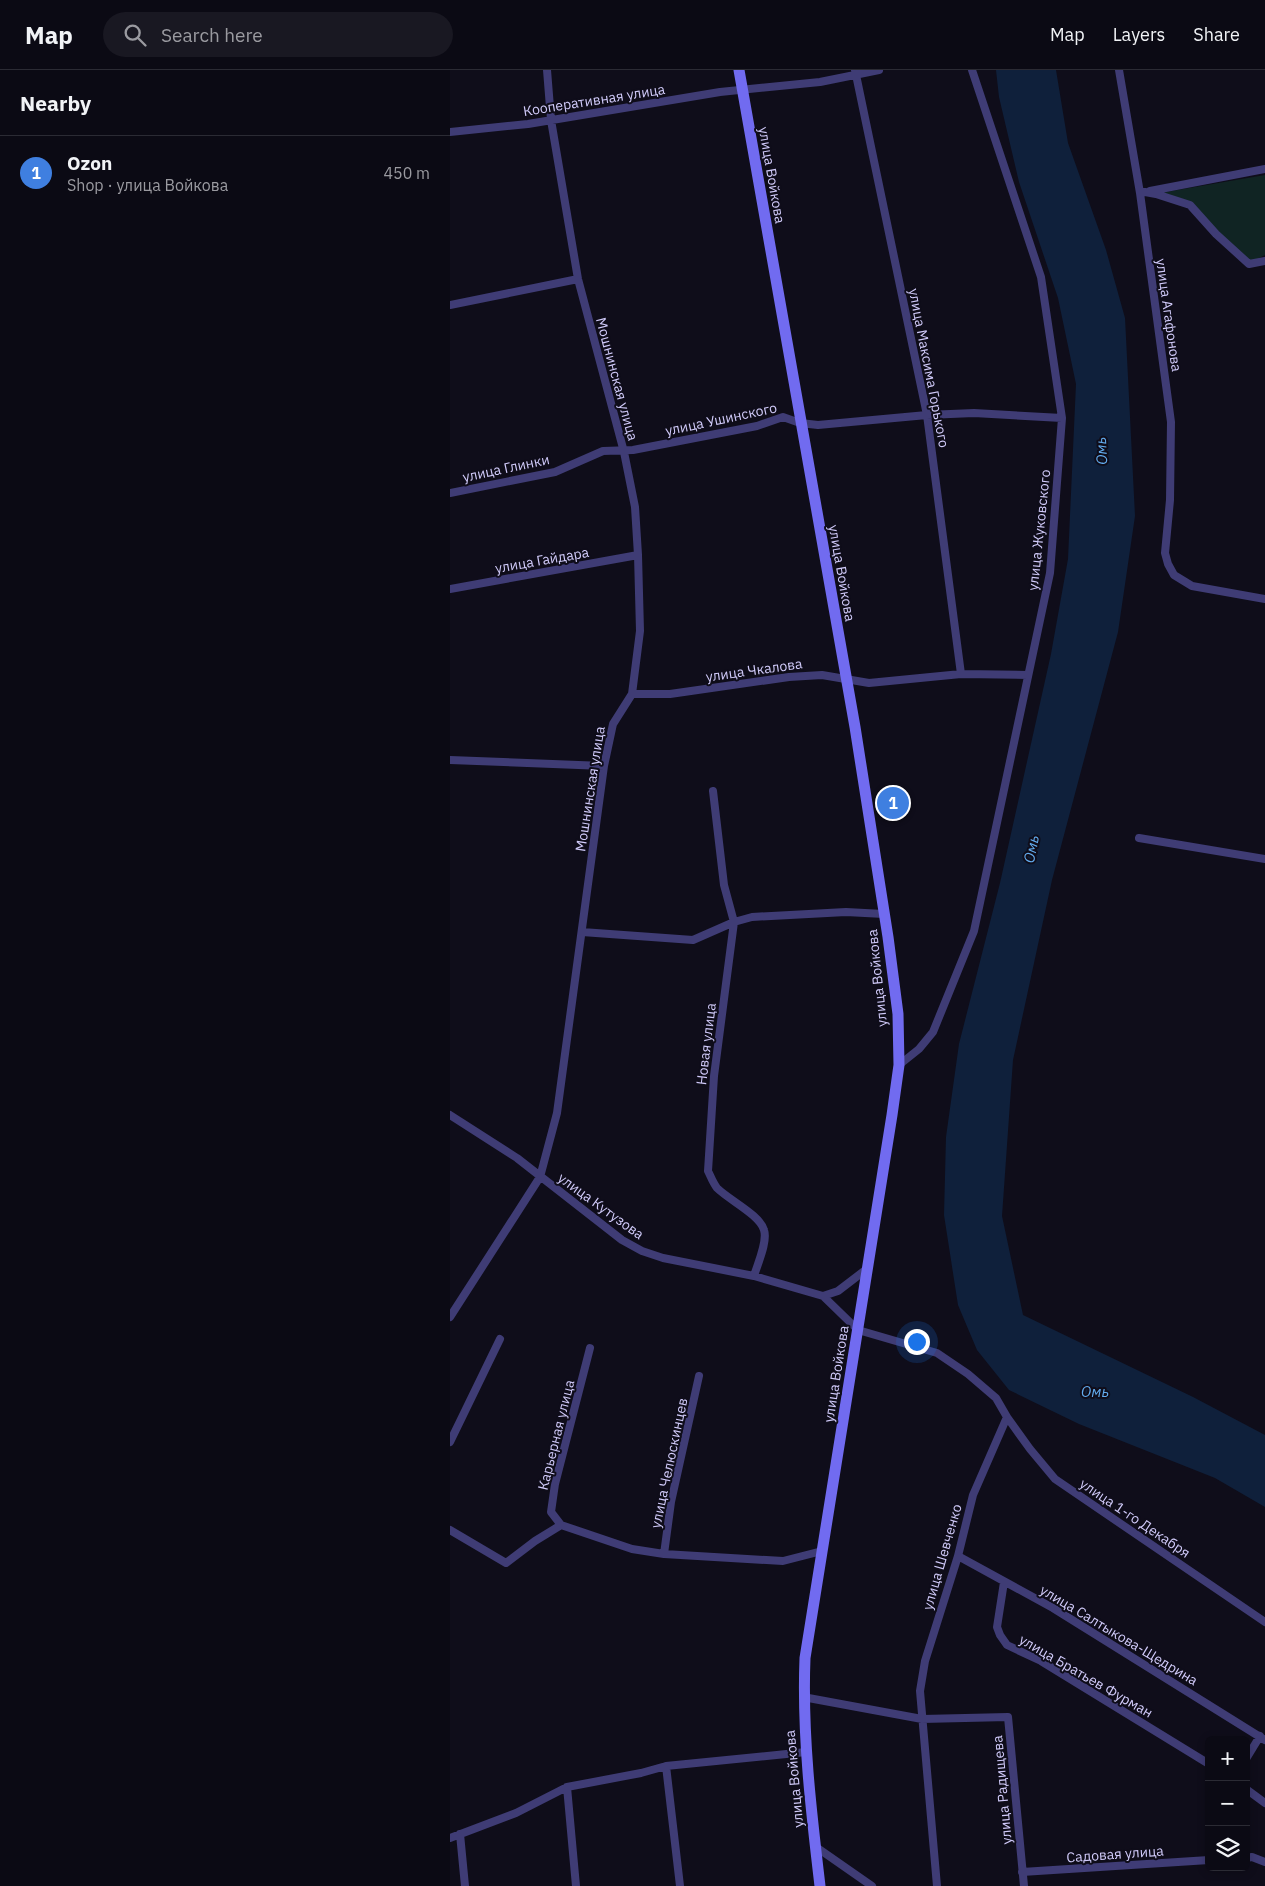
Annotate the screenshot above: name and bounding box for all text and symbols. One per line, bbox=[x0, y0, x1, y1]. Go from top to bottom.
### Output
search box bbox=[103, 12, 453, 57]
text: Map bbox=[25, 19, 73, 51]
icon: search bbox=[121, 21, 149, 49]
text: Search here bbox=[161, 23, 263, 47]
text: Map bbox=[1050, 23, 1085, 46]
text: Layers bbox=[1113, 23, 1165, 46]
text: Share bbox=[1193, 23, 1240, 46]
street label: Кооперативная улица bbox=[522, 80, 667, 120]
text: Nearby bbox=[20, 89, 91, 117]
street label: улица Войкова bbox=[755, 125, 789, 225]
text: Ozon bbox=[67, 151, 112, 175]
text: 1 bbox=[31, 163, 41, 183]
text: 450 m bbox=[383, 163, 430, 183]
text: Shop · улица Войкова bbox=[67, 175, 228, 195]
street label: улица Агафонова bbox=[1152, 257, 1186, 373]
street label: улица Максима Горького bbox=[905, 287, 953, 449]
street label: Мошнинская улица bbox=[592, 315, 642, 443]
street label: улица Ушинского bbox=[664, 398, 779, 440]
water label: Омь bbox=[1091, 437, 1111, 465]
street label: улица Глинки bbox=[461, 450, 551, 486]
street label: улица Жуковского bbox=[1024, 468, 1054, 591]
street label: улица Войкова bbox=[825, 523, 859, 623]
street label: улица Гайдара bbox=[494, 543, 591, 577]
street label: улица Чкалова bbox=[705, 654, 804, 686]
street label: Мошнинская улица bbox=[571, 724, 609, 853]
pin: 1 bbox=[877, 784, 909, 822]
water label: Омь bbox=[1019, 834, 1043, 864]
street label: улица Войкова bbox=[863, 928, 891, 1028]
street label: Новая улица bbox=[692, 1001, 720, 1086]
street label: улица Кутузова bbox=[554, 1169, 648, 1244]
street label: улица Войкова bbox=[819, 1324, 853, 1424]
your location bbox=[904, 1329, 930, 1355]
street label: Карьерная улица bbox=[534, 1377, 579, 1492]
water label: Омь bbox=[1081, 1382, 1109, 1401]
street label: улица Челюскинцев bbox=[646, 1396, 692, 1530]
street label: улица 1-го Декабря bbox=[1076, 1474, 1194, 1562]
street label: улица Шевченко bbox=[918, 1502, 966, 1612]
street label: улица Салтыкова-Щедрина bbox=[1037, 1581, 1202, 1690]
street label: улица Братьев Фурман bbox=[1016, 1630, 1156, 1722]
street label: улица Войкова bbox=[781, 1729, 807, 1829]
street label: улица Радищева bbox=[988, 1734, 1016, 1845]
map controls bbox=[1205, 1736, 1250, 1871]
button: + bbox=[1205, 1736, 1250, 1781]
button: − bbox=[1205, 1781, 1250, 1826]
button: layers bbox=[1205, 1826, 1250, 1871]
street label: Садовая улица bbox=[1066, 1842, 1165, 1866]

